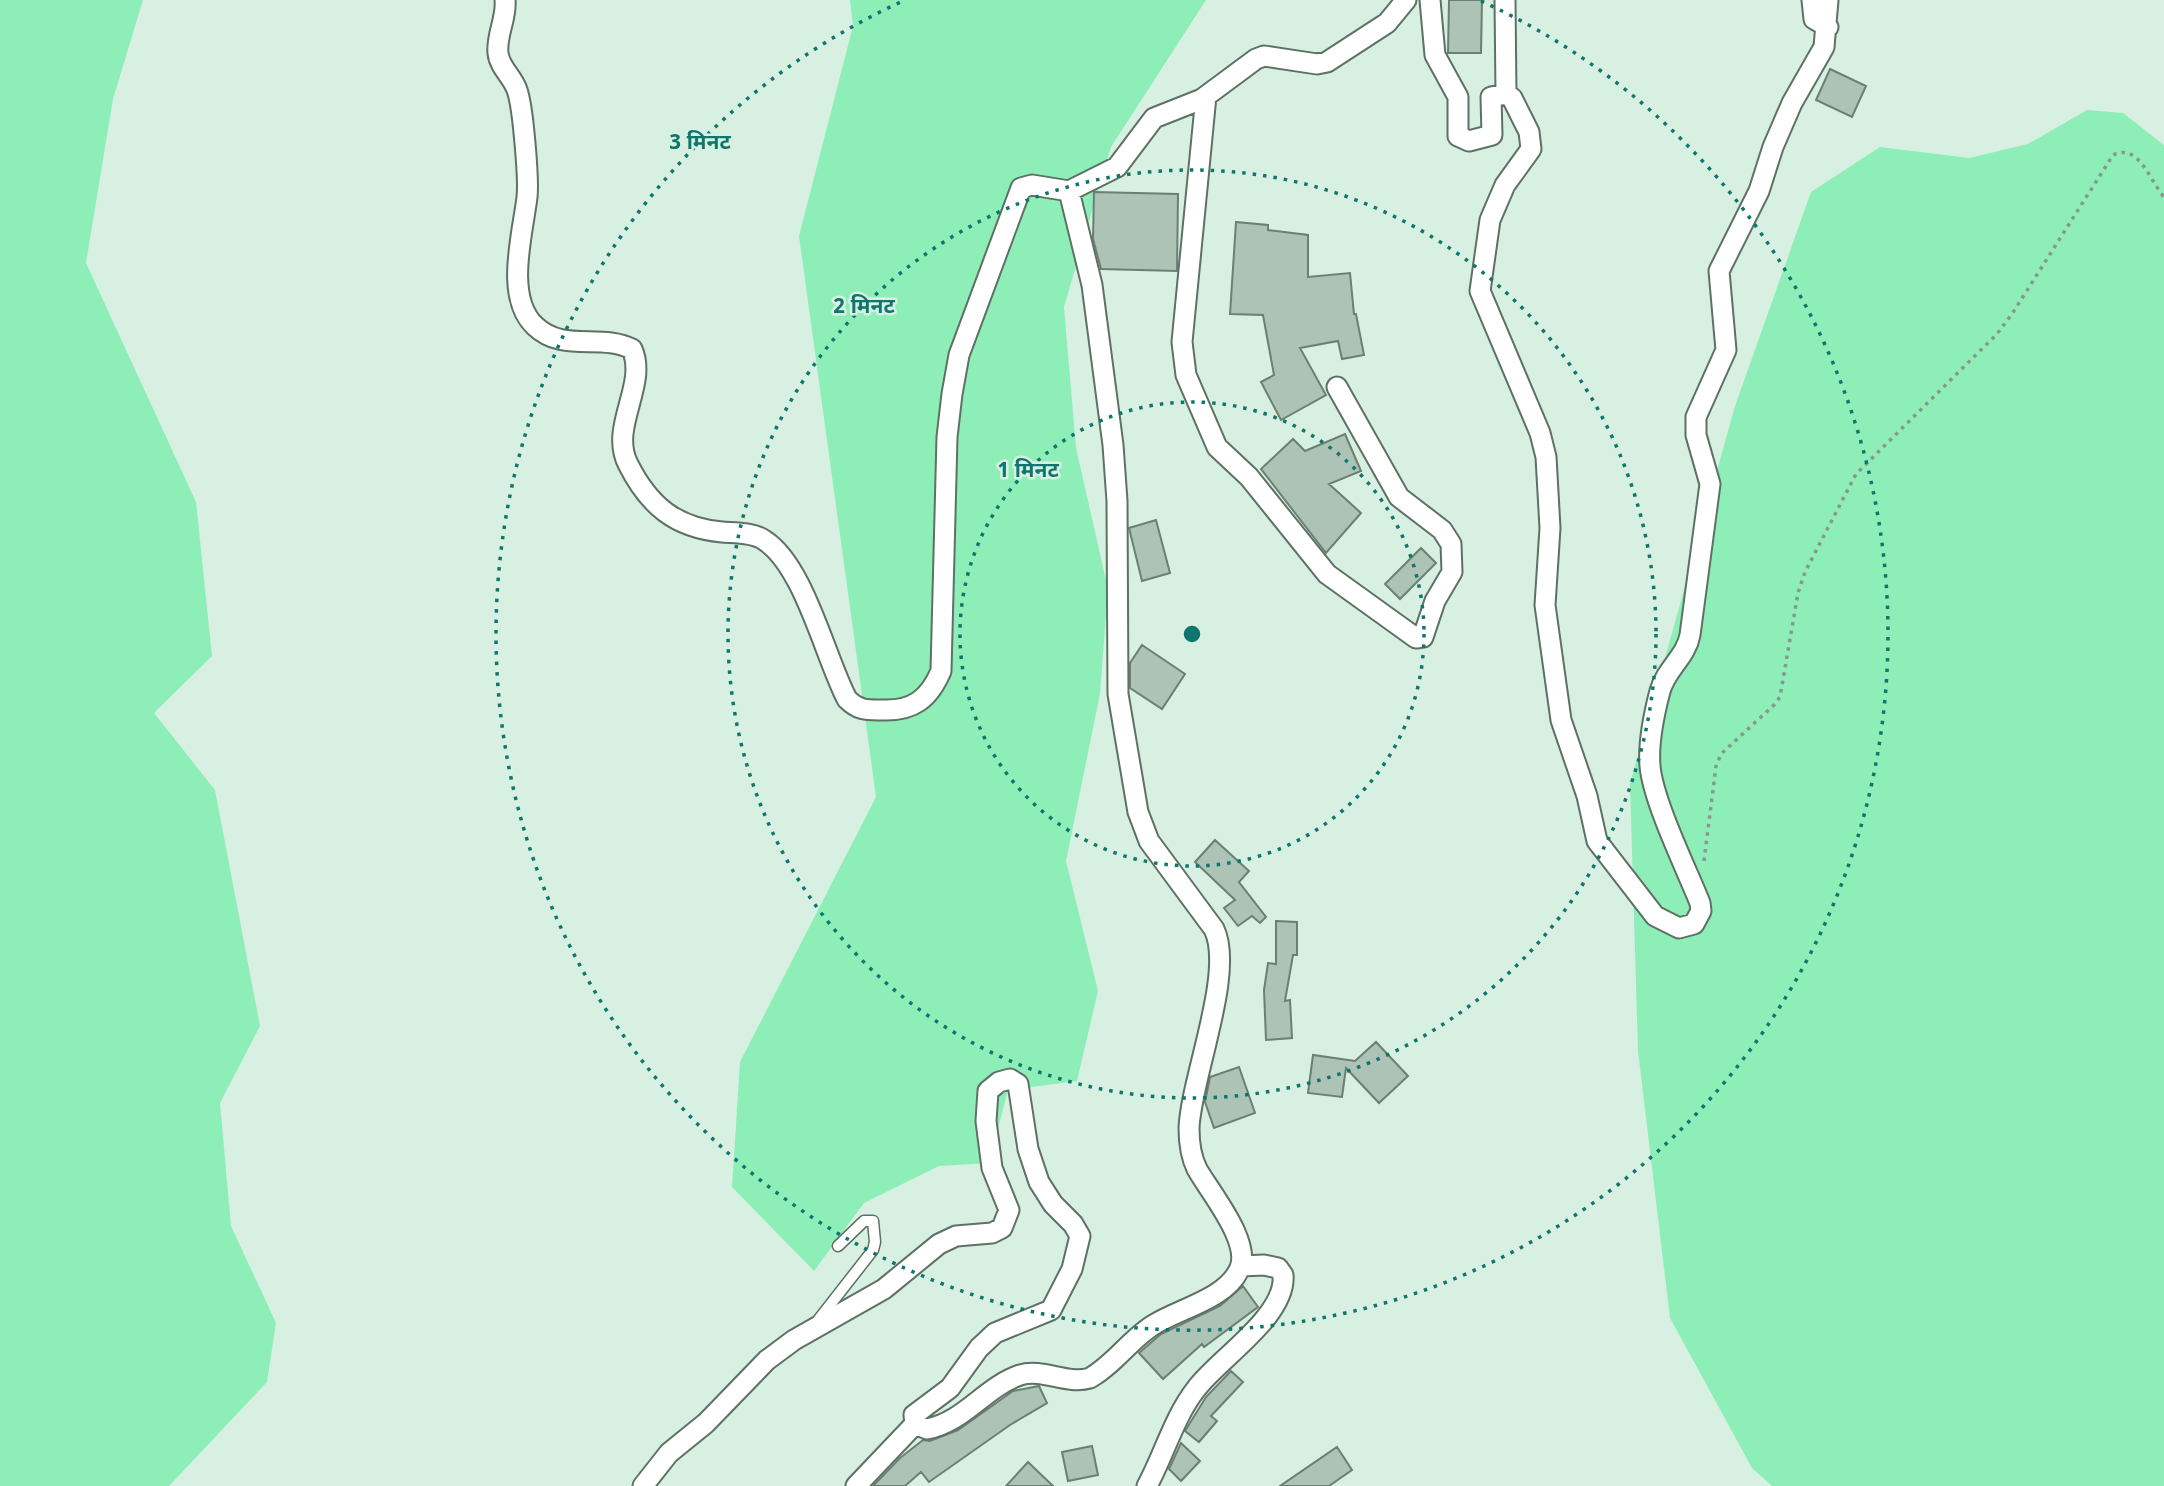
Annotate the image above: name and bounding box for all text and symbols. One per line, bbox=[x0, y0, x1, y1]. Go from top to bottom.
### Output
text: 3 मिनट bbox=[669, 130, 731, 158]
text: 2 मिनट bbox=[833, 294, 895, 322]
text: 1 मिनट bbox=[997, 458, 1059, 486]
centre of rings bbox=[1180, 622, 1204, 646]

